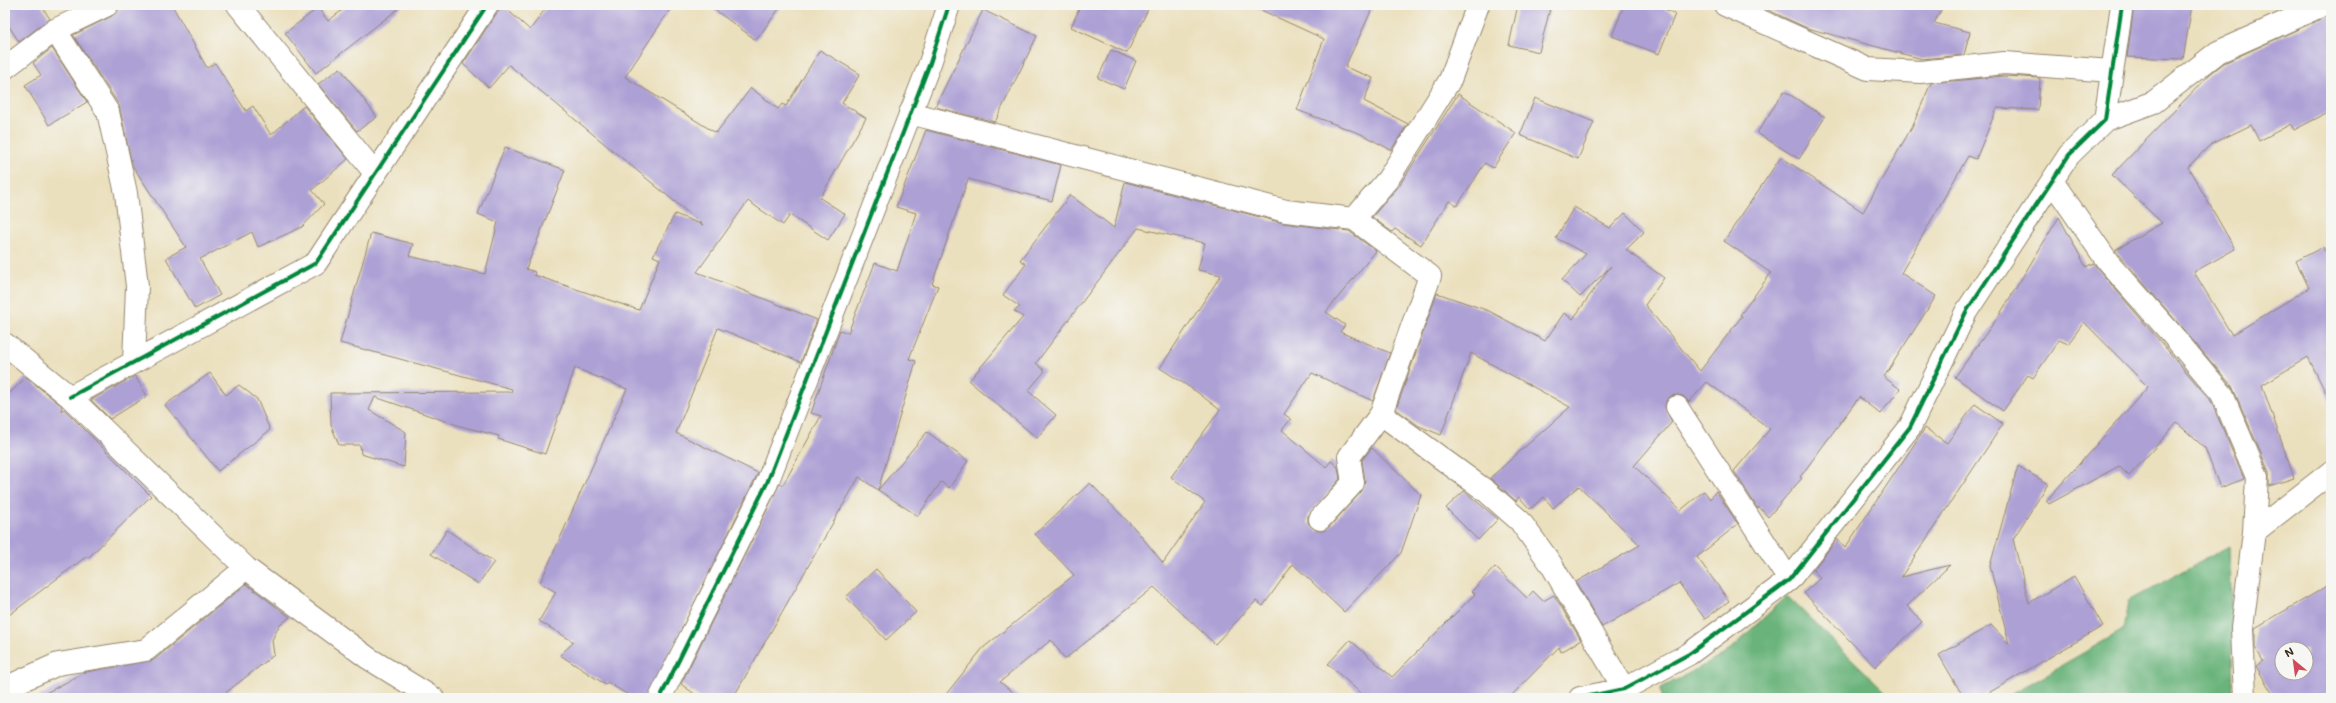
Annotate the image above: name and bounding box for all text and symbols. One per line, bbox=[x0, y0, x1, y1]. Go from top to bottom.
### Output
north arrow bbox=[2274, 641, 2314, 681]
text: N bbox=[2282, 643, 2296, 660]

